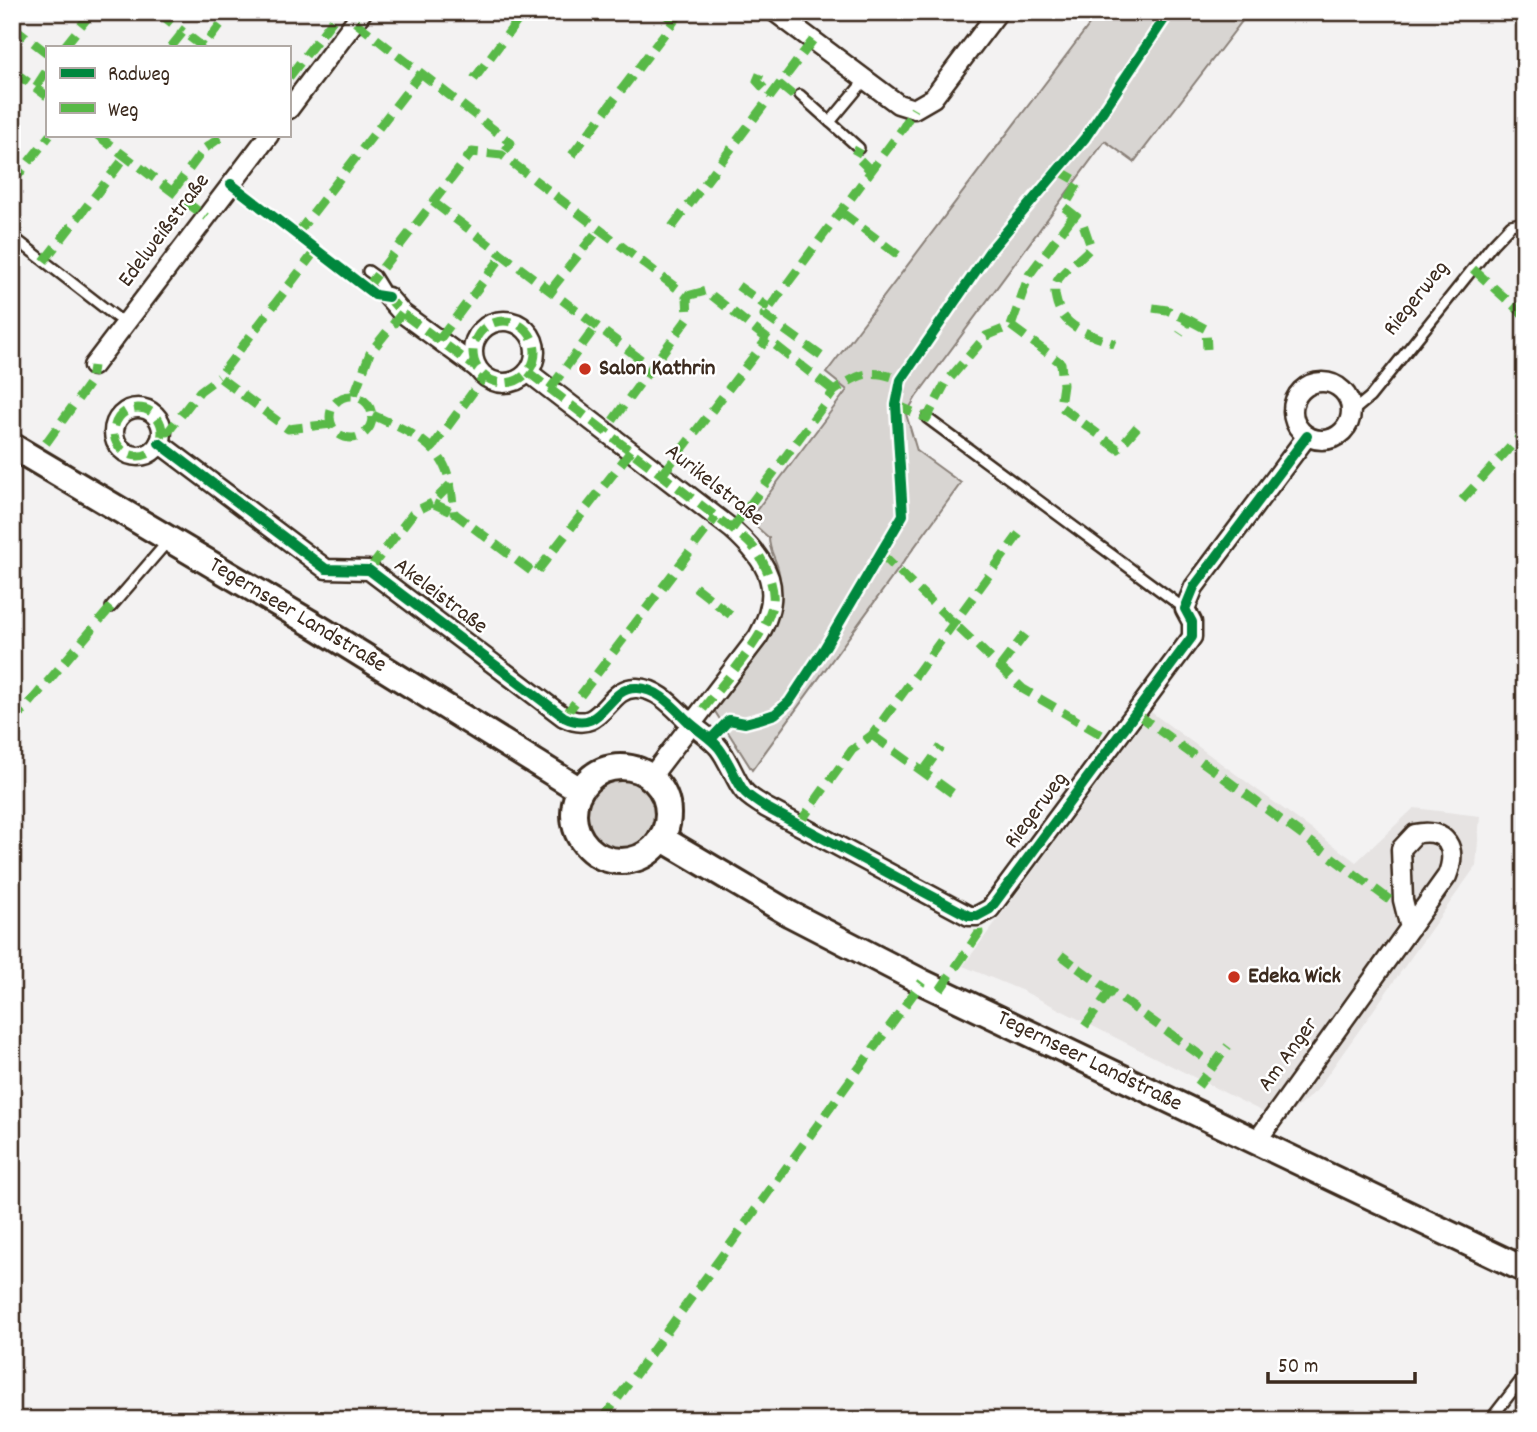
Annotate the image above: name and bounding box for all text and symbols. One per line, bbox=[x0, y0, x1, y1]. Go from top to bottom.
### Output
legend bbox=[46, 46, 290, 136]
text: Radweg bbox=[108, 61, 170, 91]
text: Weg bbox=[108, 97, 139, 127]
street label: Edelweißstraße bbox=[111, 167, 219, 295]
street label: Riegerweg bbox=[1376, 254, 1458, 344]
place label: Salon Kathrin bbox=[599, 353, 716, 386]
marker: Salon Kathrin bbox=[577, 361, 593, 377]
street label: Aurikelstraße bbox=[657, 436, 771, 536]
street label: Tegernseer Landstraße bbox=[202, 550, 392, 682]
street label: Akeleistraße bbox=[386, 551, 494, 643]
street label: Riegerweg bbox=[997, 765, 1077, 857]
place label: Edeka Wick bbox=[1248, 961, 1341, 994]
marker: Edeka Wick bbox=[1226, 969, 1242, 985]
street label: Tegernseer Landstraße bbox=[991, 1003, 1187, 1121]
street label: Am Anger bbox=[1251, 1010, 1328, 1099]
scale bar bbox=[1268, 1341, 1414, 1385]
text: 50 m bbox=[1278, 1353, 1318, 1383]

